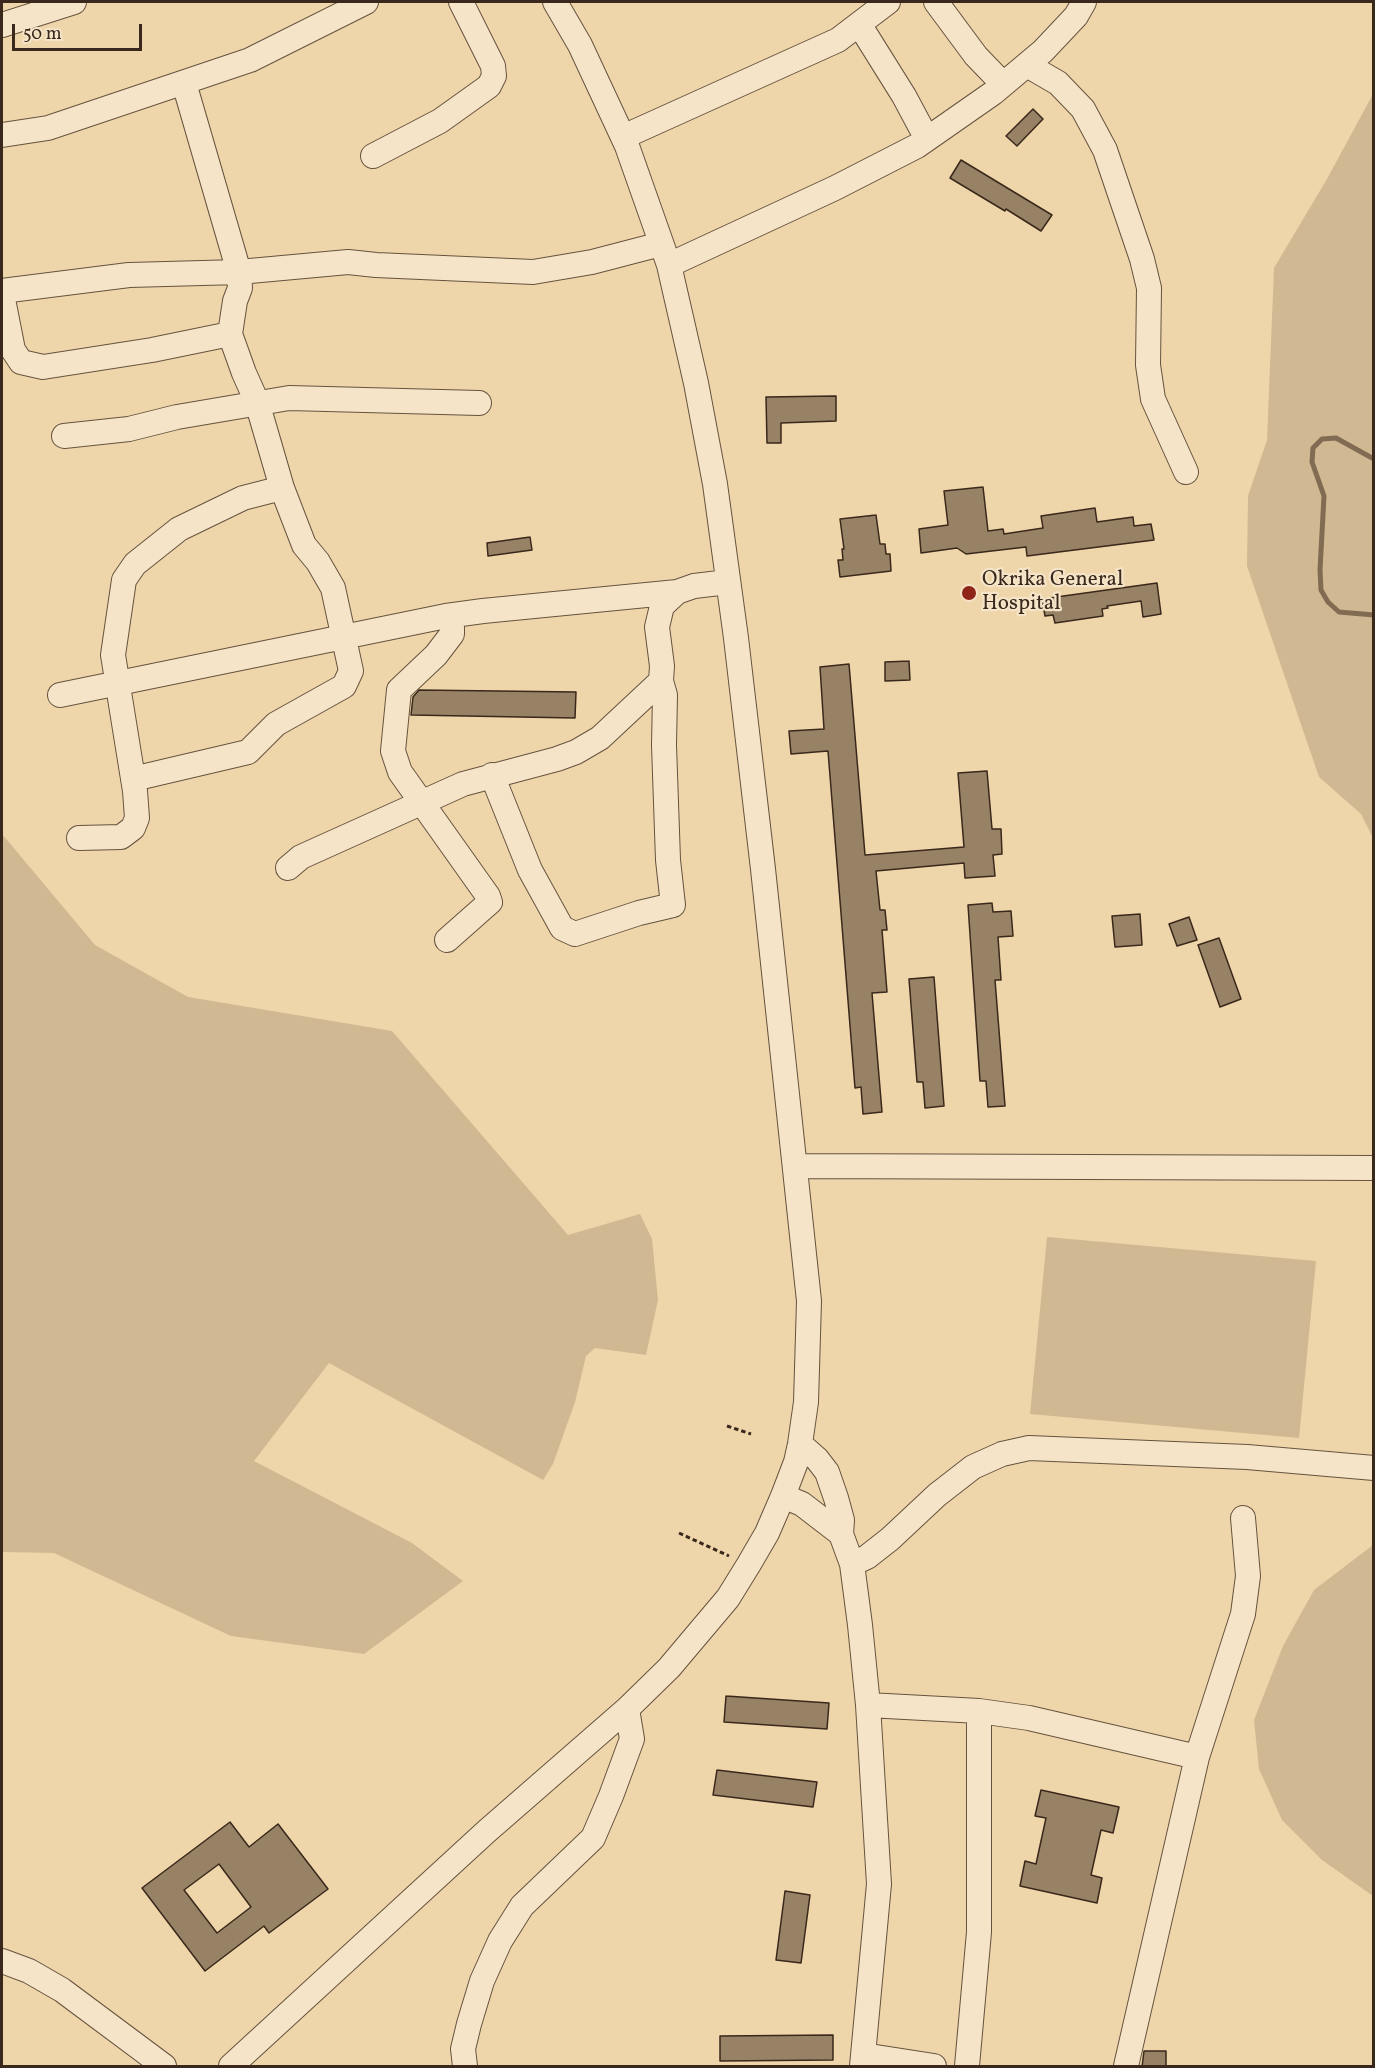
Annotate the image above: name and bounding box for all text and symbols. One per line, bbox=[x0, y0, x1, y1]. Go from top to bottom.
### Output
scale bar bbox=[15, 12, 146, 50]
text: 50 m bbox=[23, 22, 62, 47]
place label: Okrika General Hospital bbox=[982, 568, 1123, 618]
marker: Okrika General Hospital bbox=[960, 584, 978, 602]

